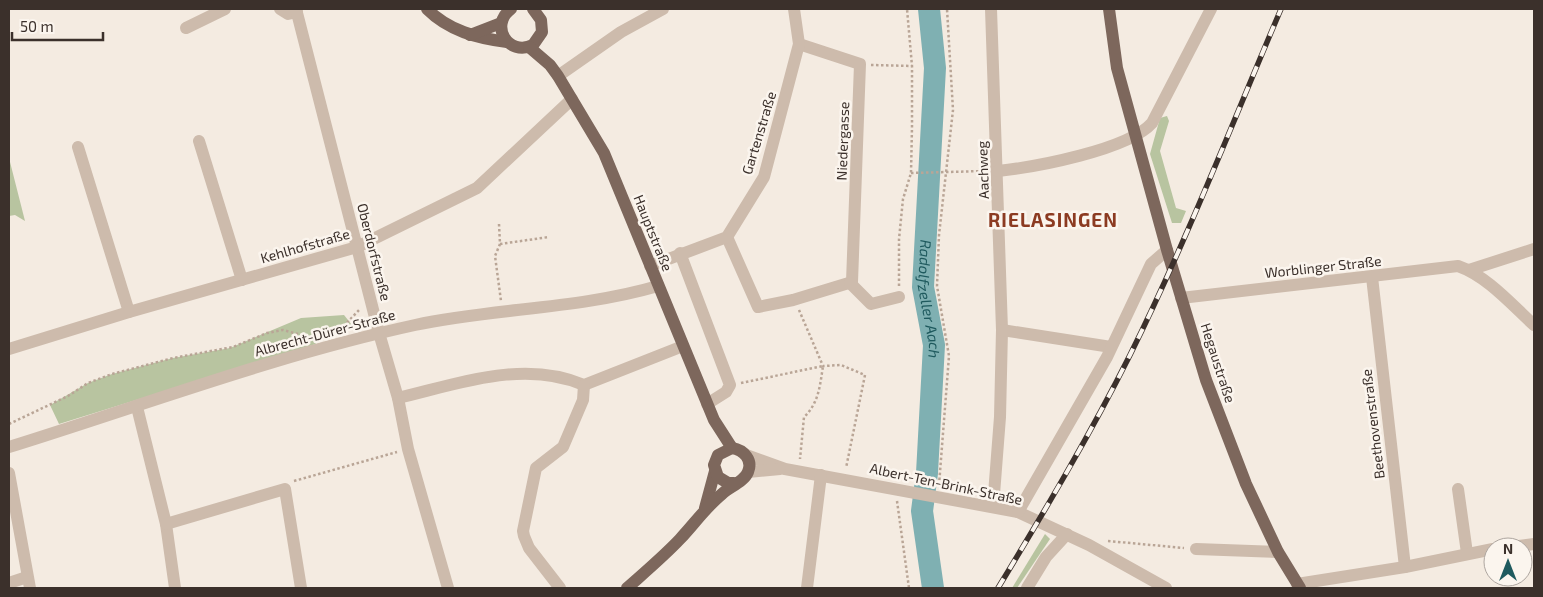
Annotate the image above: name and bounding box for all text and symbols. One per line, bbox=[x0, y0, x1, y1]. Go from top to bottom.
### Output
scale bar bbox=[12, 10, 104, 42]
text: 50 m bbox=[20, 17, 54, 35]
street label: Gartenstraße bbox=[738, 89, 779, 176]
street label: Niedergasse bbox=[833, 101, 852, 181]
street label: Aachweg bbox=[973, 140, 992, 199]
street label: Hauptstraße bbox=[630, 192, 677, 274]
street label: Oberdorfstraße bbox=[354, 201, 395, 302]
district label: RIELASINGEN bbox=[988, 208, 1118, 231]
street label: Kehlhofstraße bbox=[258, 225, 351, 266]
water label: Radolfzeller Aach bbox=[915, 239, 944, 359]
street label: Worblinger Straße bbox=[1264, 252, 1382, 281]
street label: Albrecht-Dürer-Straße bbox=[253, 306, 397, 359]
street label: Hegaustraße bbox=[1198, 321, 1239, 405]
street label: Beethovenstraße bbox=[1357, 368, 1388, 480]
street label: Albert-Ten-Brink-Straße bbox=[868, 459, 1024, 508]
north arrow bbox=[1483, 537, 1533, 587]
text: N bbox=[1503, 540, 1513, 557]

